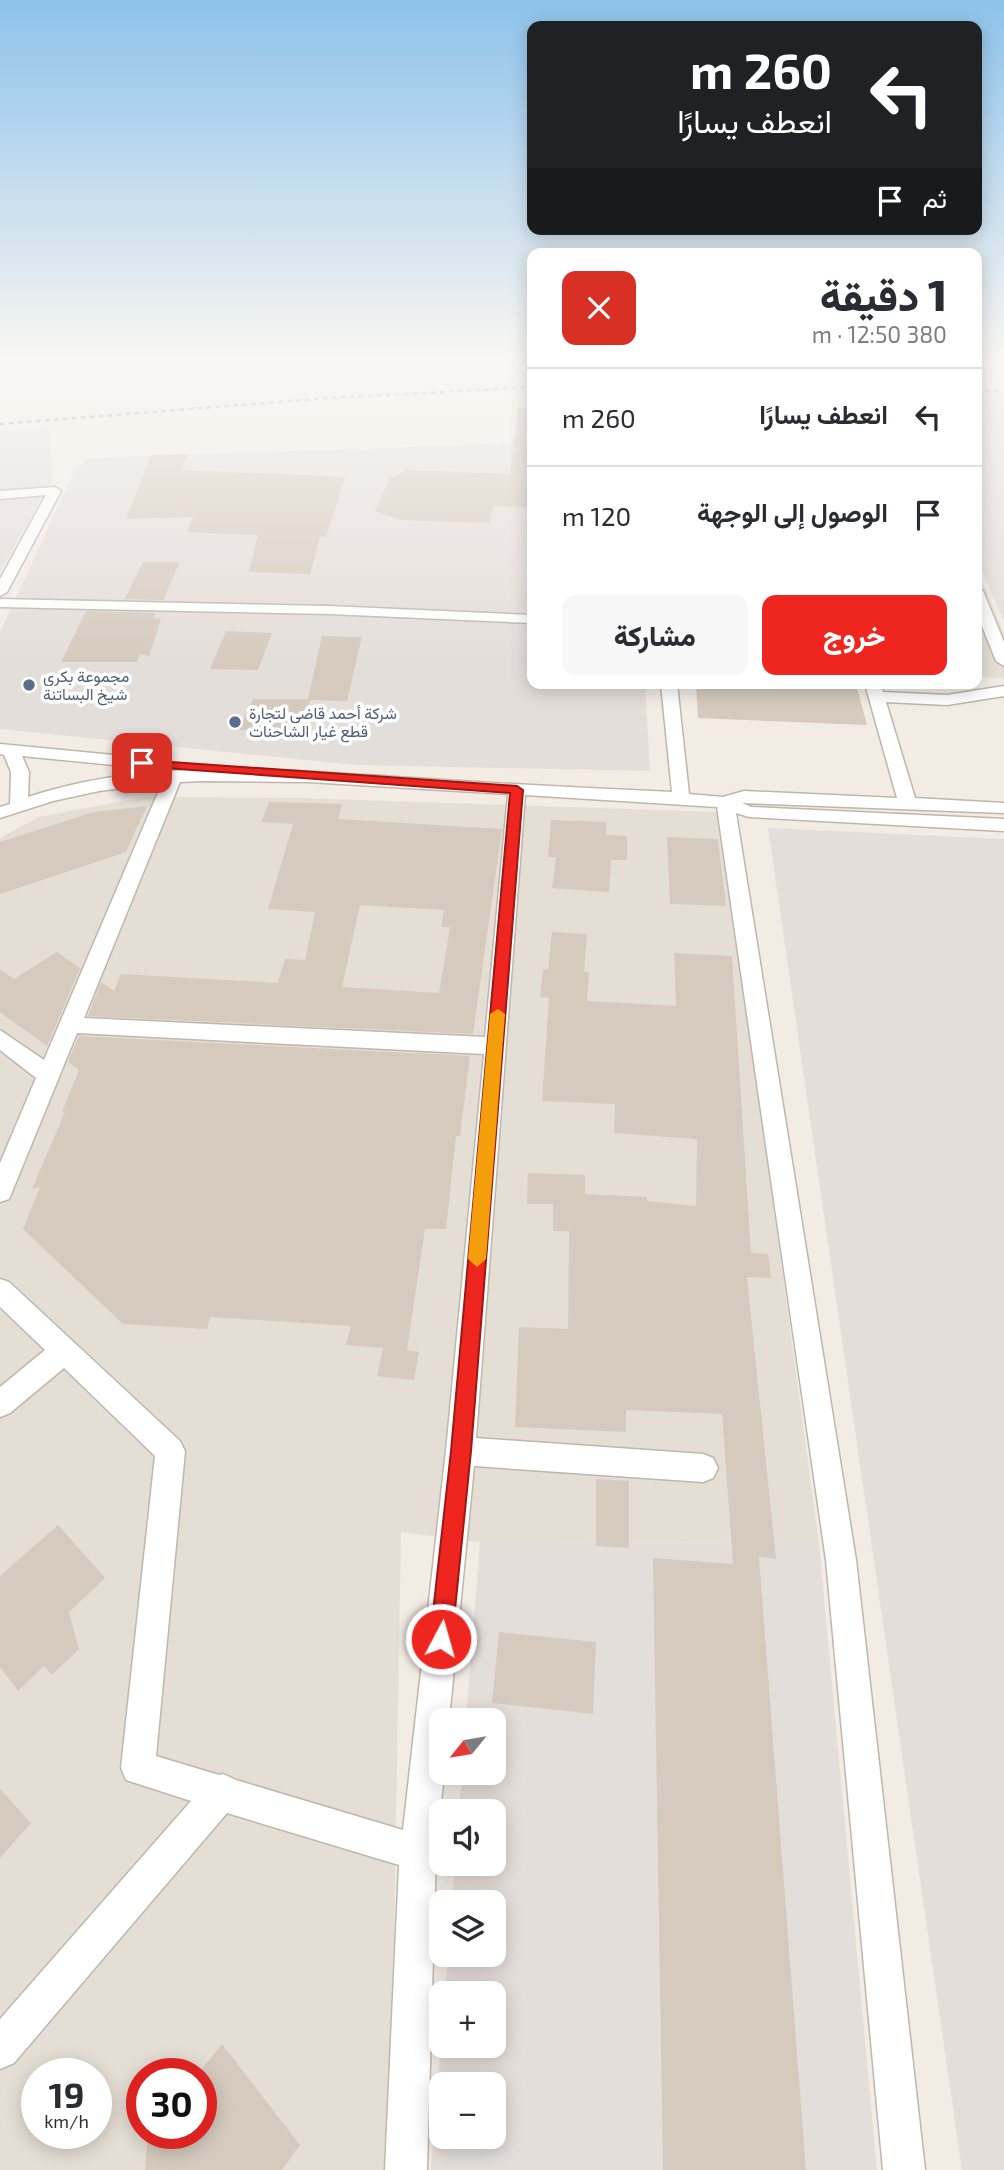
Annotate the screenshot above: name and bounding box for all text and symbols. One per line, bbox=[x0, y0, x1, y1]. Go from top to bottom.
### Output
text: 260 m bbox=[690, 40, 832, 99]
icon: left bbox=[856, 49, 947, 140]
text: انعطف يسارًا bbox=[677, 101, 832, 139]
icon: arrive bbox=[871, 182, 909, 220]
text: ثم bbox=[923, 182, 947, 213]
text: 1 دقيقة bbox=[820, 269, 947, 319]
button: close bbox=[562, 271, 636, 345]
text: 380 m · 12:50 bbox=[812, 320, 947, 348]
text: انعطف يسارًا bbox=[759, 398, 888, 429]
icon: left bbox=[909, 398, 947, 436]
text: 260 m bbox=[562, 402, 636, 433]
text: الوصول إلى الوجهة bbox=[697, 496, 888, 527]
icon: arrive bbox=[909, 496, 947, 534]
text: 120 m bbox=[562, 500, 631, 531]
button: مشاركة bbox=[562, 595, 748, 675]
button: خروج bbox=[762, 595, 947, 675]
place label: مجموعة بكري شيخ البساتنة bbox=[43, 666, 129, 706]
marker: مجموعة بكري شيخ البساتنة bbox=[21, 677, 37, 693]
place label: شركة أحمد قاضي لتجارة قطع غيار الشاحنات bbox=[249, 703, 397, 743]
marker: شركة أحمد قاضي لتجارة قطع غيار الشاحنات bbox=[227, 714, 243, 730]
pin bbox=[112, 733, 172, 793]
icon: arrive bbox=[123, 744, 161, 782]
position arrow bbox=[404, 1602, 478, 1676]
north arrow bbox=[429, 1708, 506, 1785]
map controls bbox=[429, 1708, 506, 2149]
button: sound bbox=[429, 1799, 506, 1876]
button: layers bbox=[429, 1890, 506, 1967]
button: + bbox=[429, 1981, 506, 2058]
speed limit sign: 30 bbox=[126, 2058, 217, 2149]
button: − bbox=[429, 2072, 506, 2149]
text: 19 bbox=[49, 2073, 84, 2115]
text: km/h bbox=[44, 2110, 89, 2132]

